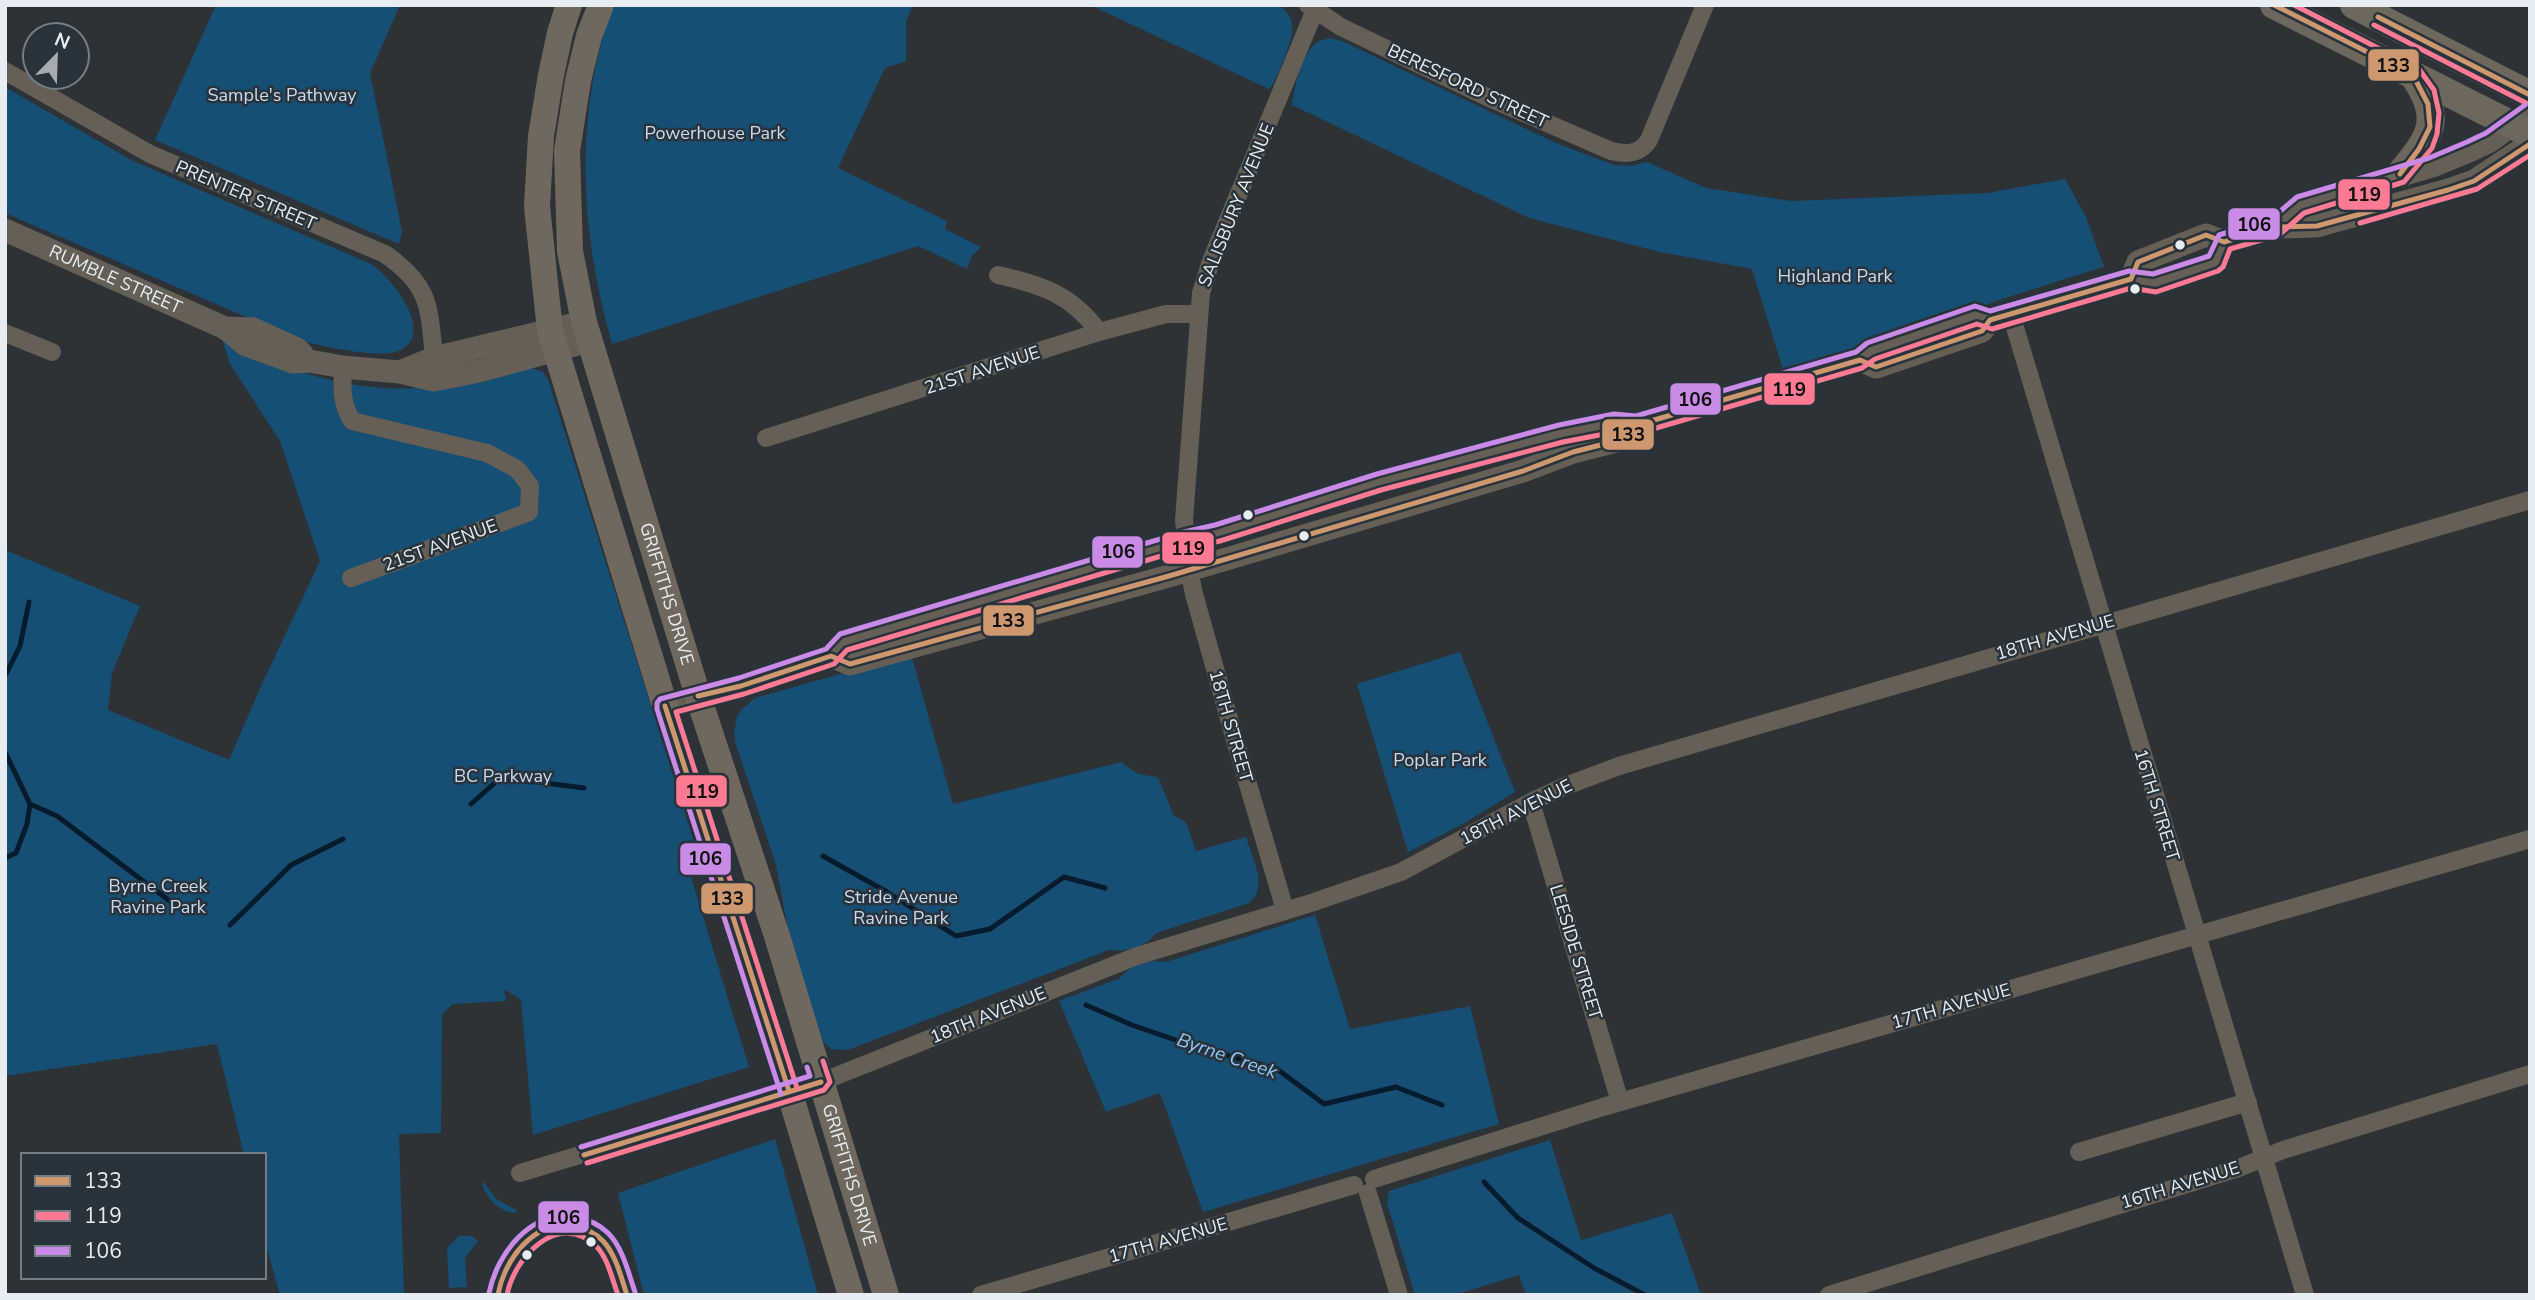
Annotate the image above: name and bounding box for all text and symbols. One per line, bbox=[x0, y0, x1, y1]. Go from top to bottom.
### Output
north arrow bbox=[21, 21, 91, 91]
text: N bbox=[51, 27, 74, 56]
street label: BERESFORD STREET bbox=[1384, 38, 1552, 134]
line badge: 133 bbox=[2367, 48, 2420, 82]
text: 133 bbox=[2376, 53, 2410, 79]
park label: Sample's Pathway bbox=[207, 83, 357, 107]
street label: SALISBURY AVENUE bbox=[1192, 120, 1280, 290]
park label: Powerhouse Park bbox=[644, 121, 787, 145]
street label: PRENTER STREET bbox=[172, 155, 320, 236]
line badge: 119 bbox=[2337, 178, 2391, 211]
text: 119 bbox=[2347, 182, 2381, 208]
line badge: 106 bbox=[2227, 207, 2281, 241]
text: 106 bbox=[2237, 212, 2271, 238]
unlabelled marker bbox=[2173, 238, 2187, 252]
street label: RUMBLE STREET bbox=[45, 239, 186, 319]
park label: Highland Park bbox=[1778, 264, 1893, 288]
unlabelled marker bbox=[2128, 282, 2142, 296]
street label: 21ST AVENUE bbox=[921, 340, 1043, 400]
line badge: 119 bbox=[1763, 372, 1816, 406]
text: 119 bbox=[1772, 377, 1806, 403]
line badge: 106 bbox=[1669, 382, 1722, 416]
text: 106 bbox=[1678, 387, 1712, 413]
line badge: 133 bbox=[1601, 418, 1655, 451]
text: 133 bbox=[1611, 422, 1645, 448]
unlabelled marker bbox=[1241, 508, 1255, 522]
street label: 21ST AVENUE bbox=[380, 513, 500, 577]
street label: GRIFFITHS DRIVE bbox=[634, 520, 700, 668]
unlabelled marker bbox=[1297, 529, 1311, 543]
line badge: 119 bbox=[1161, 531, 1215, 565]
line badge: 106 bbox=[1091, 535, 1144, 569]
text: 119 bbox=[1171, 536, 1205, 562]
text: 106 bbox=[1101, 539, 1135, 565]
line badge: 133 bbox=[982, 604, 1035, 637]
text: 133 bbox=[991, 608, 1025, 634]
street label: 18TH AVENUE bbox=[1993, 609, 2117, 665]
street label: 18TH STREET bbox=[1203, 667, 1259, 785]
street label: 16TH STREET bbox=[2129, 746, 2185, 864]
park label: Poplar Park bbox=[1393, 748, 1488, 772]
park label: BC Parkway bbox=[454, 764, 553, 788]
street label: 18TH AVENUE bbox=[1456, 773, 1576, 851]
line badge: 119 bbox=[675, 774, 728, 808]
text: 119 bbox=[685, 779, 719, 805]
line badge: 106 bbox=[679, 842, 732, 876]
text: 106 bbox=[688, 846, 722, 872]
park label: Byrne Creek Ravine Park bbox=[109, 874, 208, 919]
line badge: 133 bbox=[700, 882, 754, 915]
street label: LEESIDE STREET bbox=[1544, 882, 1608, 1023]
park label: Stride Avenue Ravine Park bbox=[844, 885, 958, 930]
text: 133 bbox=[710, 886, 744, 912]
street label: 17TH AVENUE bbox=[1889, 978, 2013, 1034]
street label: 18TH AVENUE bbox=[927, 981, 1049, 1049]
water label: Byrne Creek bbox=[1173, 1027, 1281, 1085]
street label: GRIFFITHS DRIVE bbox=[817, 1101, 882, 1249]
legend bbox=[21, 1153, 266, 1279]
street label: 16TH AVENUE bbox=[2118, 1156, 2242, 1214]
text: 133 bbox=[84, 1167, 122, 1195]
line badge: 106 bbox=[537, 1200, 590, 1234]
text: 119 bbox=[84, 1202, 122, 1230]
text: 106 bbox=[546, 1205, 580, 1231]
street label: 17TH AVENUE bbox=[1106, 1212, 1230, 1268]
unlabelled marker bbox=[584, 1235, 598, 1249]
text: 106 bbox=[84, 1237, 122, 1265]
unlabelled marker bbox=[520, 1248, 534, 1262]

